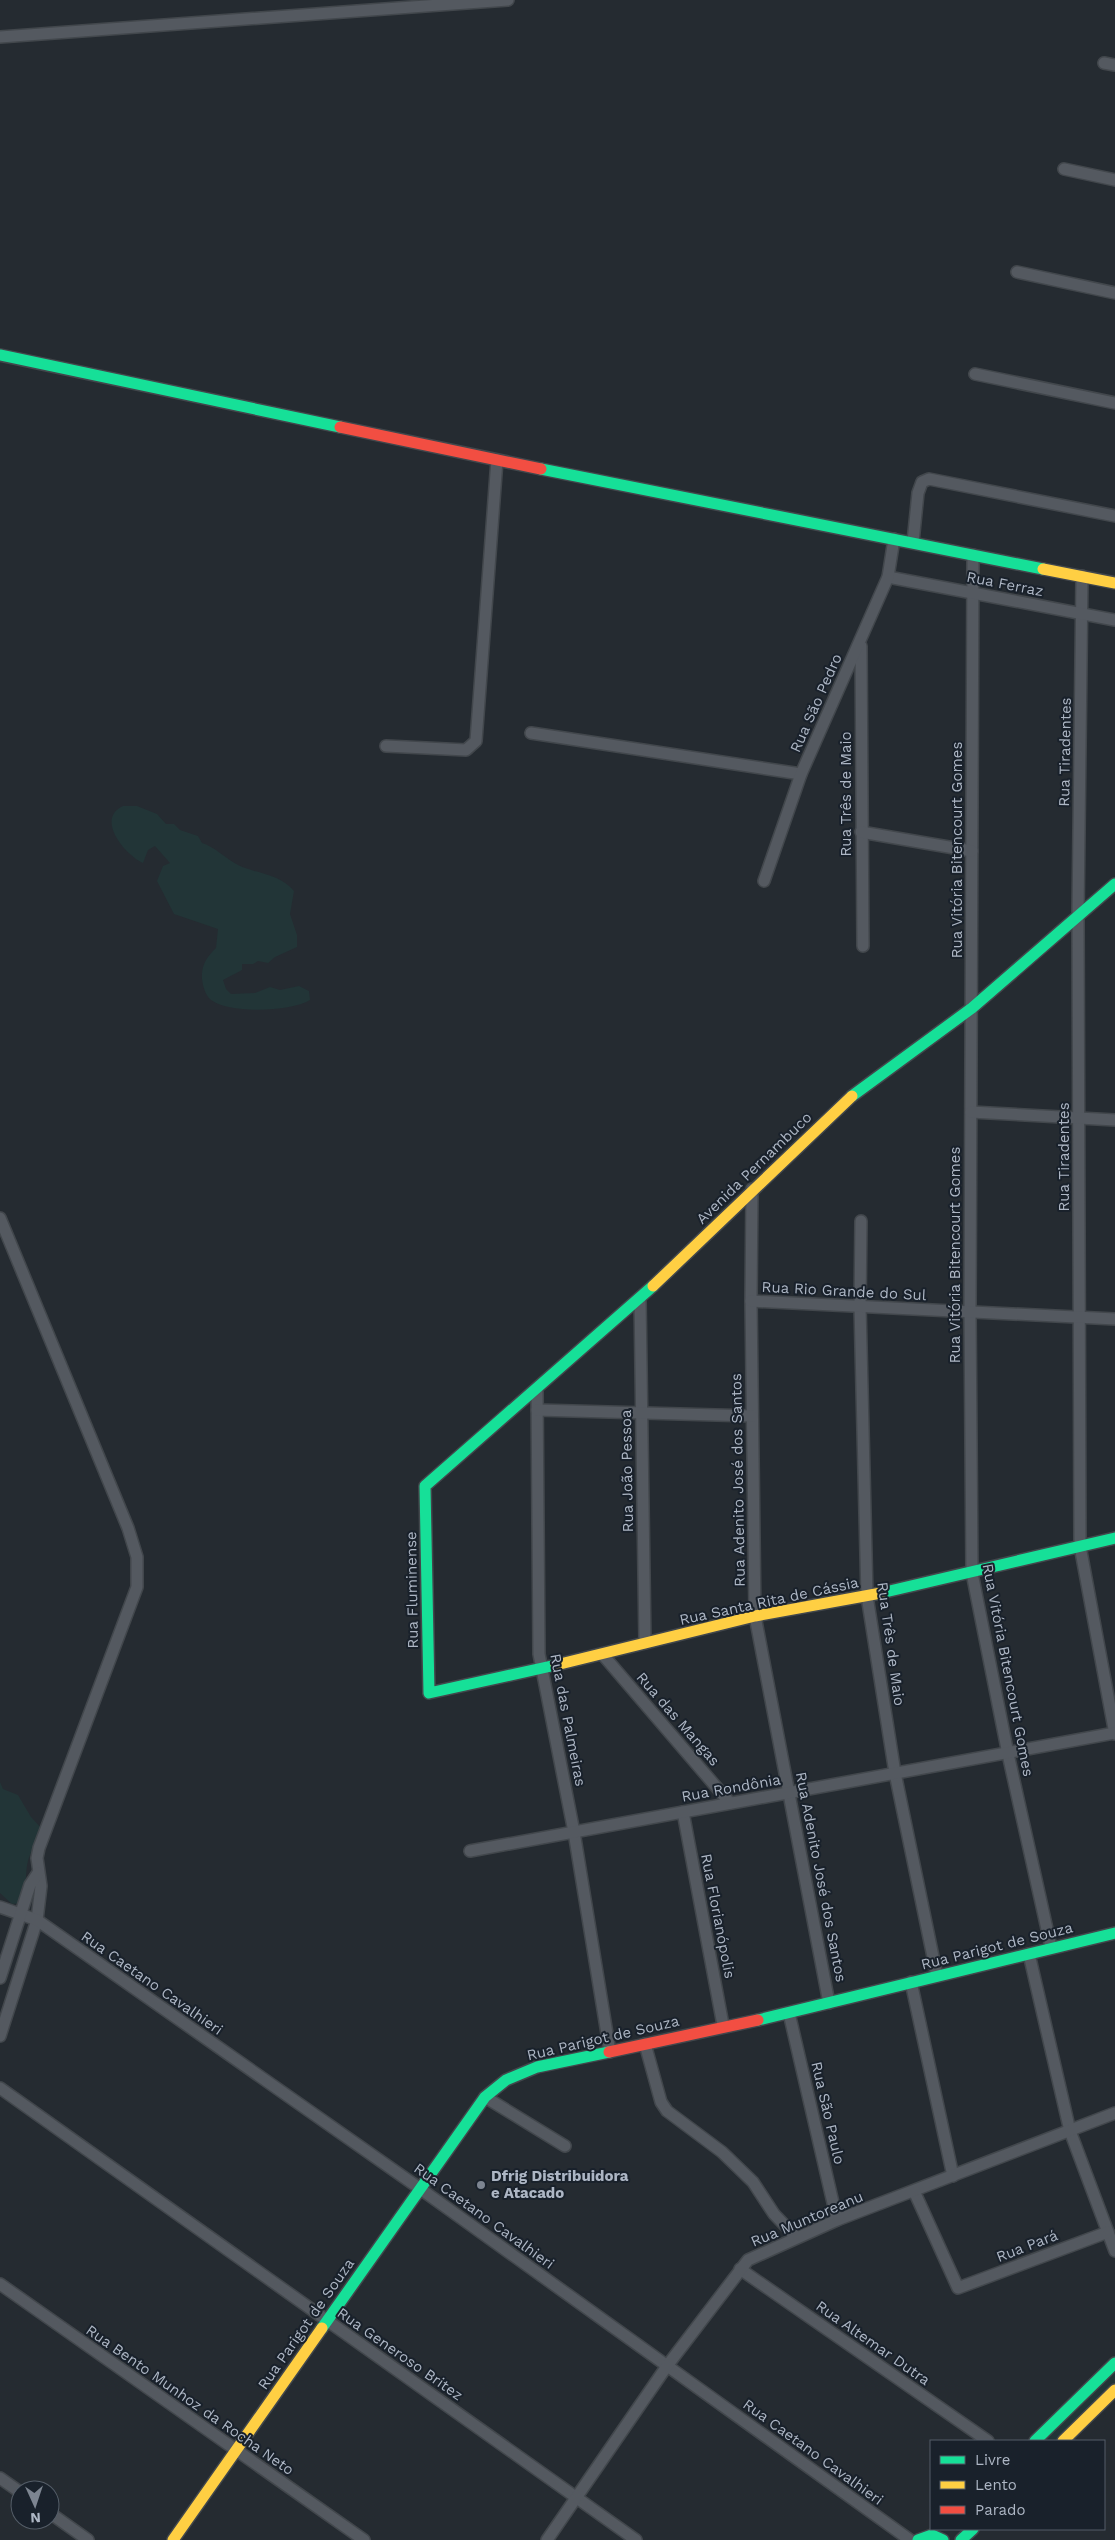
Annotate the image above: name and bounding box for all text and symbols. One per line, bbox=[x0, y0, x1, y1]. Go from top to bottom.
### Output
street label: Rua Ferraz bbox=[965, 568, 1045, 600]
street label: Rua São Pedro bbox=[786, 651, 846, 755]
street label: Rua Tiradentes bbox=[1055, 697, 1075, 807]
street label: Rua Três de Maio bbox=[837, 732, 855, 856]
street label: Rua Vitória Bitencourt Gomes bbox=[948, 742, 966, 958]
street label: Rua Tiradentes bbox=[1055, 1102, 1073, 1212]
street label: Avenida Pernambuco bbox=[692, 1108, 816, 1228]
street label: Rua Vitória Bitencourt Gomes bbox=[946, 1147, 964, 1363]
street label: Rua Rio Grande do Sul bbox=[761, 1278, 927, 1304]
street label: Rua Adenito José dos Santos bbox=[727, 1373, 749, 1587]
street label: Rua João Pessoa bbox=[617, 1409, 637, 1533]
street label: Rua Fluminense bbox=[402, 1531, 422, 1649]
street label: Rua Vitória Bitencourt Gomes bbox=[978, 1562, 1038, 1778]
street label: Rua Santa Rita de Cássia bbox=[678, 1573, 861, 1629]
street label: Rua Três de Maio bbox=[873, 1581, 909, 1707]
street label: Rua das Palmeiras bbox=[546, 1652, 590, 1788]
street label: Rua das Mangas bbox=[632, 1669, 724, 1770]
street label: Rua Rondônia bbox=[680, 1770, 783, 1806]
street label: Rua Adenito José dos Santos bbox=[792, 1770, 850, 1984]
street label: Rua Florianópolis bbox=[697, 1852, 739, 1980]
street label: Rua Parigot de Souza bbox=[919, 1918, 1075, 1974]
street label: Rua Caetano Cavalhieri bbox=[78, 1927, 226, 2039]
street label: Rua Parigot de Souza bbox=[525, 2012, 681, 2064]
street label: Rua São Paulo bbox=[807, 2060, 849, 2166]
street label: Rua Caetano Cavalhieri bbox=[410, 2159, 558, 2273]
place label: Dfrig Distribuidora e Atacado bbox=[491, 2167, 629, 2202]
marker: Dfrig Distribuidora e Atacado bbox=[475, 2179, 487, 2191]
street label: Rua Muntoreanu bbox=[748, 2187, 866, 2251]
street label: Rua Pará bbox=[994, 2226, 1061, 2266]
street label: Rua Parigot de Souza bbox=[254, 2255, 358, 2393]
street label: Rua Altemar Dutra bbox=[812, 2297, 934, 2389]
street label: Rua Generoso Britez bbox=[334, 2304, 466, 2404]
street label: Rua Bento Munhoz da Rocha Neto bbox=[83, 2321, 297, 2479]
street label: Rua Caetano Cavalhieri bbox=[739, 2395, 887, 2509]
legend bbox=[930, 2440, 1105, 2530]
text: Livre bbox=[975, 2451, 1010, 2469]
text: Lento bbox=[975, 2476, 1017, 2494]
north arrow bbox=[10, 2480, 60, 2530]
text: Parado bbox=[975, 2501, 1025, 2519]
text: N bbox=[30, 2510, 41, 2526]

